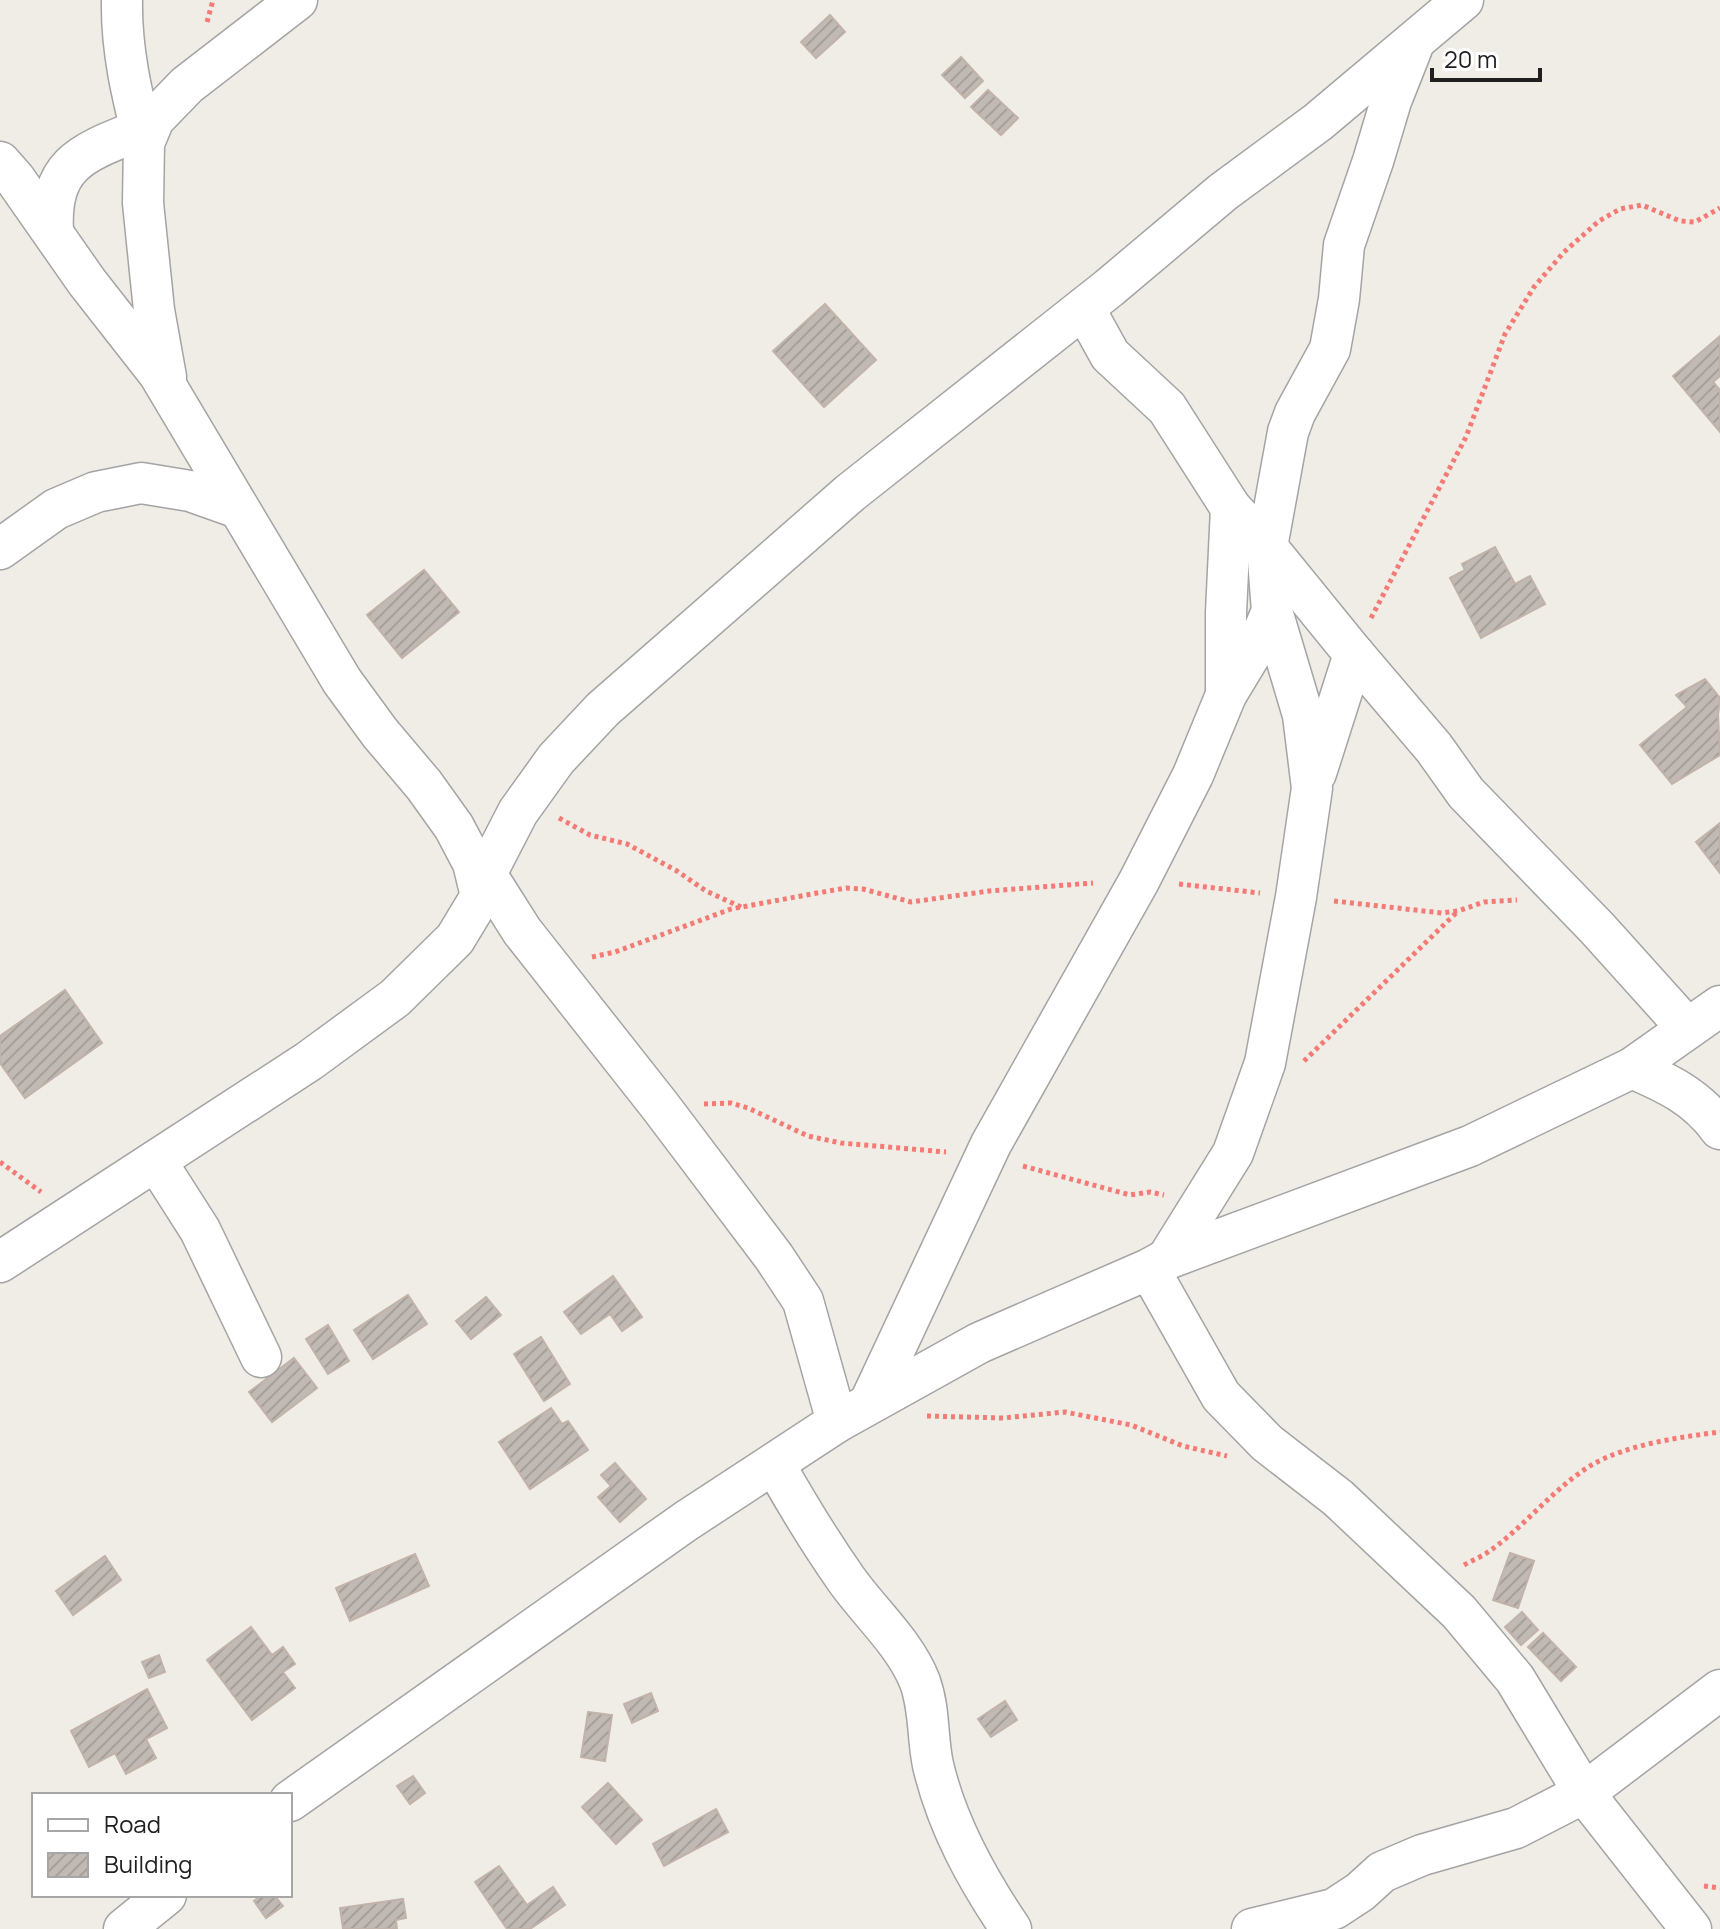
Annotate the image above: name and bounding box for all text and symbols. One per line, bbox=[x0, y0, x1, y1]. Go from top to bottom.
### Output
scale bar bbox=[1432, 32, 1540, 82]
text: 20 m bbox=[1444, 42, 1497, 75]
legend bbox=[32, 1793, 292, 1897]
text: Road bbox=[104, 1807, 161, 1840]
text: Building bbox=[104, 1847, 192, 1880]

